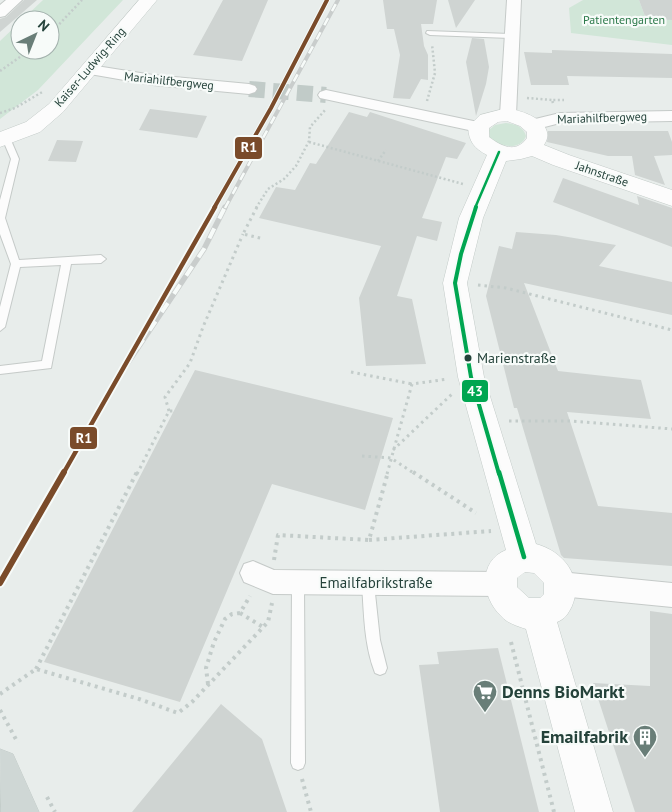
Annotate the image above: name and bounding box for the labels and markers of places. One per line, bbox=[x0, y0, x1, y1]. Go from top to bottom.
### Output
place label: Marienstraße bbox=[477, 349, 556, 367]
marker: Marienstraße bbox=[463, 353, 473, 363]
supermarket icon: Denns BioMarkt bbox=[472, 679, 498, 713]
place label: Denns BioMarkt bbox=[502, 680, 625, 703]
building icon: Emailfabrik bbox=[632, 724, 658, 758]
place label: Emailfabrik bbox=[541, 725, 628, 748]

